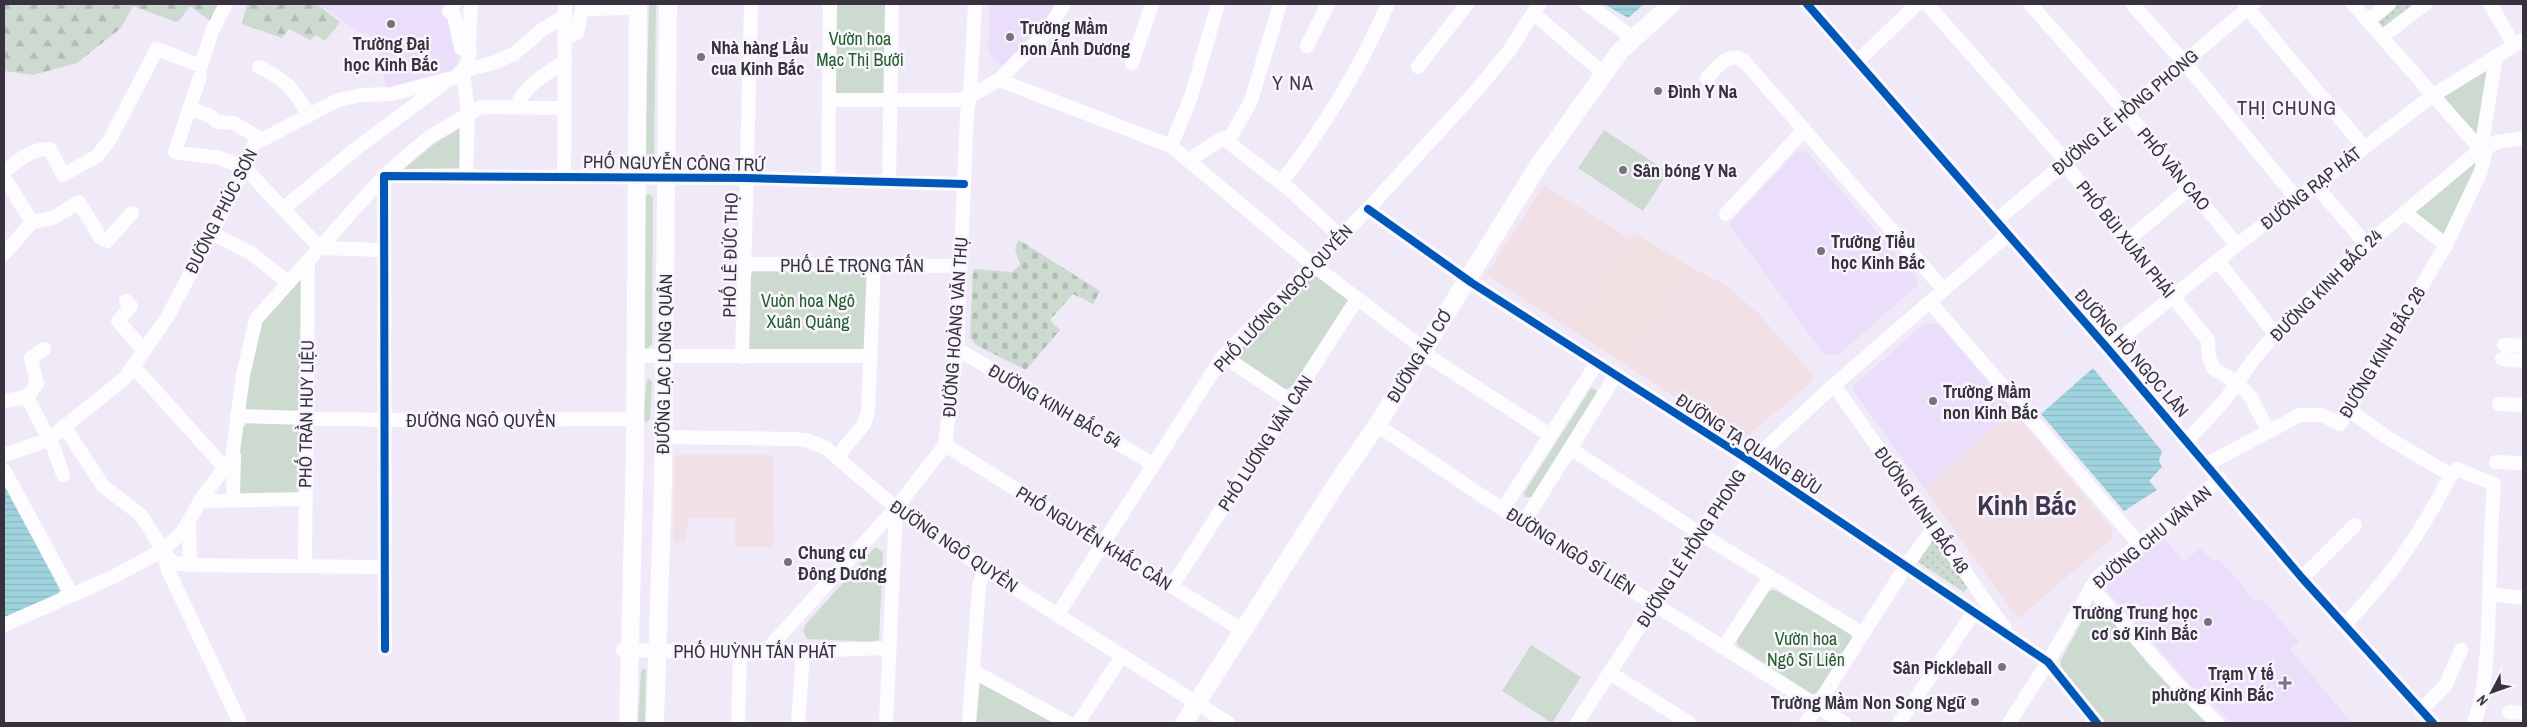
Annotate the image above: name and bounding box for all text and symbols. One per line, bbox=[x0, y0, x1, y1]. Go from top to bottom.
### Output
place label: Trường Mầm non Ánh Dương bbox=[1020, 15, 1130, 61]
marker: Trường Đại học Kinh Bắc bbox=[385, 18, 397, 30]
park label: Vườn hoa Mạc Thị Bưởi bbox=[816, 26, 904, 72]
place label: Trường Đại học Kinh Bắc bbox=[344, 31, 438, 77]
marker: Trường Mầm non Ánh Dương bbox=[1004, 31, 1016, 43]
place label: Nhà hàng Lẩu cua Kinh Bắc bbox=[711, 35, 809, 81]
street label: ĐƯỜNG LÊ HỒNG PHONG bbox=[2047, 43, 2203, 181]
marker: Nhà hàng Lẩu cua Kinh Bắc bbox=[695, 51, 707, 63]
district label: Y NA bbox=[1272, 69, 1314, 96]
place label: Đình Y Na bbox=[1668, 79, 1738, 104]
marker: Đình Y Na bbox=[1652, 85, 1664, 97]
district label: THỊ CHUNG bbox=[2237, 94, 2337, 121]
street label: PHỐ VĂN CAO bbox=[2132, 122, 2216, 216]
street label: ĐƯỜNG RẠP HÁT bbox=[2255, 141, 2367, 235]
street label: ĐƯỜNG PHÚC SƠN bbox=[179, 144, 263, 278]
street label: PHỐ NGUYỄN CÔNG TRỨ bbox=[583, 149, 766, 177]
place label: Sân bóng Y Na bbox=[1633, 158, 1737, 183]
marker: Sân bóng Y Na bbox=[1617, 164, 1629, 176]
street label: PHỐ BÙI XUÂN PHÁI bbox=[2071, 175, 2181, 303]
street label: PHỐ LÊ ĐỨC THỌ bbox=[716, 192, 744, 318]
street label: PHỐ LƯƠNG NGỌC QUYẾN bbox=[1208, 219, 1358, 377]
street label: ĐƯỜNG KINH BẮC 24 bbox=[2264, 223, 2388, 347]
place label: Trường Tiểu học Kinh Bắc bbox=[1831, 229, 1925, 275]
street label: ĐƯỜNG HOÀNG VĂN THỤ bbox=[936, 236, 974, 418]
marker: Trường Tiểu học Kinh Bắc bbox=[1815, 245, 1827, 257]
street label: PHỐ LÊ TRỌNG TẤN bbox=[780, 253, 924, 278]
street label: ĐƯỜNG LẠC LONG QUÂN bbox=[650, 274, 678, 454]
street label: ĐƯỜNG KINH BẮC 26 bbox=[2333, 282, 2431, 422]
street label: ĐƯỜNG HỒ NGỌC LÂN bbox=[2069, 284, 2195, 422]
park label: Vuòn hoa Ngô Xuân Quảng bbox=[761, 288, 855, 334]
street label: ĐƯỜNG ÂU CƠ bbox=[1381, 305, 1457, 407]
street label: PHỐ TRẦN HUY LIỆU bbox=[292, 340, 320, 488]
street label: ĐƯỜNG KINH BẮC 54 bbox=[984, 358, 1126, 454]
street label: PHỐ LƯƠNG VĂN CAN bbox=[1212, 370, 1318, 516]
place label: Trường Mầm non Kinh Bắc bbox=[1943, 379, 2038, 425]
street label: ĐƯỜNG TẠ QUANG BỬU bbox=[1671, 387, 1827, 501]
marker: Trường Mầm non Kinh Bắc bbox=[1927, 395, 1939, 407]
street label: ĐƯỜNG NGÔ QUYỀN bbox=[406, 408, 556, 433]
street label: ĐƯỜNG KINH BẮC 48 bbox=[1869, 442, 1975, 578]
street label: ĐƯỜNG LÊ HỒNG PHONG bbox=[1630, 464, 1752, 632]
street label: PHỐ NGUYỄN KHẮC CẦN bbox=[1011, 480, 1177, 596]
street label: ĐƯỜNG CHU VĂN AN bbox=[2087, 480, 2217, 594]
district label: Kinh Bắc bbox=[1977, 486, 2077, 524]
street label: ĐƯỜNG NGÔ QUYỀN bbox=[885, 494, 1023, 598]
street label: ĐƯỜNG NGÔ SĨ LIÊN bbox=[1502, 501, 1640, 601]
place label: Chung cư Đông Dương bbox=[798, 540, 887, 586]
marker: Chung cư Đông Dương bbox=[782, 556, 794, 568]
place label: Trường Trung học cơ sở Kinh Bắc bbox=[2073, 600, 2198, 646]
marker: Trường Trung học cơ sở Kinh Bắc bbox=[2202, 616, 2214, 628]
park label: Vườn hoa Ngô Sĩ Liên bbox=[1767, 626, 1845, 672]
street label: PHỐ HUỲNH TẤN PHÁT bbox=[673, 639, 837, 664]
place label: Sân Pickleball bbox=[1893, 655, 1992, 680]
marker: Sân Pickleball bbox=[1996, 661, 2008, 673]
place label: Trạm Y tế phường Kinh Bắc bbox=[2152, 661, 2274, 707]
north arrow bbox=[2467, 667, 2517, 717]
marker: Trạm Y tế phường Kinh Bắc bbox=[2278, 676, 2292, 690]
place label: Trường Mầm Non Song Ngữ bbox=[1771, 690, 1966, 715]
text: N bbox=[2473, 691, 2492, 710]
marker: Trường Mầm Non Song Ngữ bbox=[1969, 696, 1981, 708]

